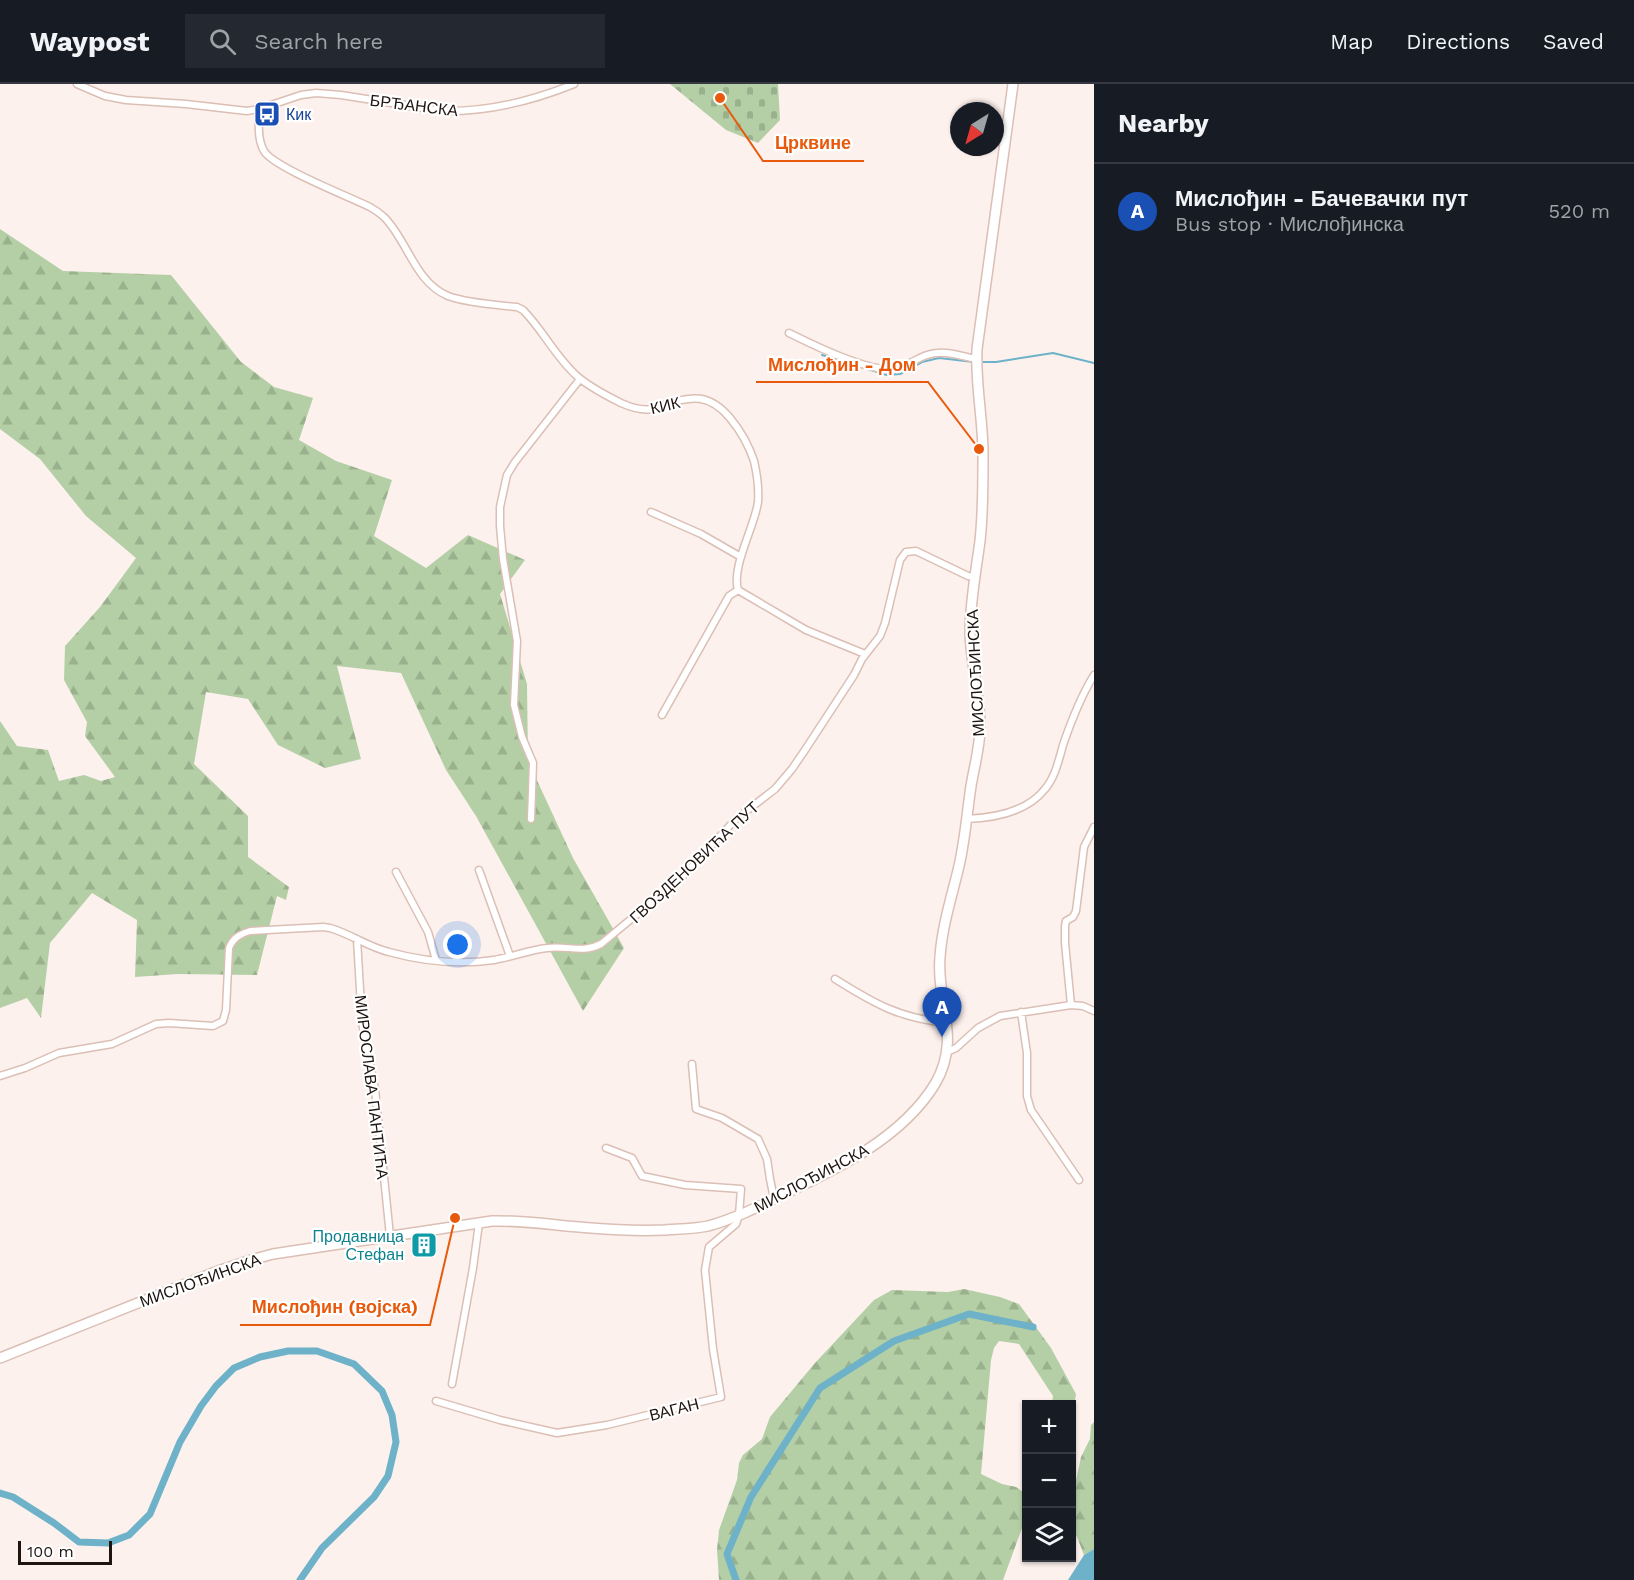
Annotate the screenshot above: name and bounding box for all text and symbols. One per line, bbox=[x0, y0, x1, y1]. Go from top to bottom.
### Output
search box bbox=[185, 14, 605, 68]
text: Waypost bbox=[30, 25, 149, 58]
icon: search bbox=[206, 25, 239, 58]
text: Search here bbox=[254, 29, 383, 54]
text: Map bbox=[1330, 29, 1373, 54]
text: Directions bbox=[1406, 29, 1510, 54]
text: Saved bbox=[1543, 29, 1604, 54]
street label: БРЂАНСКА bbox=[369, 91, 459, 120]
bus stop icon: Кик bbox=[252, 99, 282, 129]
north arrow bbox=[950, 102, 1004, 156]
place label: Кик bbox=[286, 105, 312, 124]
text: Nearby bbox=[1118, 108, 1209, 138]
callout: Црквине bbox=[763, 125, 864, 161]
text: Црквине bbox=[775, 132, 851, 153]
text: Мислођин - Бачевачки пут bbox=[1175, 186, 1468, 211]
text: A bbox=[1131, 199, 1144, 223]
text: 520 m bbox=[1548, 199, 1610, 223]
text: Bus stop · Мислођинска bbox=[1175, 212, 1404, 236]
callout: Мислођин - Дом bbox=[756, 346, 928, 382]
text: Мислођин - Дом bbox=[768, 354, 916, 375]
street label: КИК bbox=[648, 393, 683, 418]
street label: МИСЛОЂИНСКА bbox=[963, 609, 988, 737]
street label: ГВОЗДЕНОВИЋА ПУТ bbox=[626, 797, 763, 927]
your location bbox=[443, 930, 472, 959]
pin: A bbox=[922, 988, 962, 1037]
street label: МИРОСЛАВА ПАНТИЋА bbox=[351, 994, 392, 1181]
street label: МИСЛОЂИНСКА bbox=[751, 1140, 872, 1217]
place label: Продавница Стефан bbox=[312, 1227, 404, 1264]
building icon: Продавница Стефан bbox=[409, 1230, 439, 1260]
street label: МИСЛОЂИНСКА bbox=[137, 1250, 264, 1311]
callout: Мислођин (војска) bbox=[240, 1289, 430, 1325]
text: Мислођин (војска) bbox=[252, 1296, 418, 1317]
street label: ВАГАН bbox=[647, 1394, 701, 1425]
map controls bbox=[1022, 1400, 1076, 1562]
button: + bbox=[1022, 1400, 1076, 1454]
button: − bbox=[1022, 1454, 1076, 1508]
button: layers bbox=[1022, 1508, 1076, 1562]
scale bar bbox=[18, 1538, 112, 1566]
text: 100 m bbox=[27, 1542, 74, 1561]

